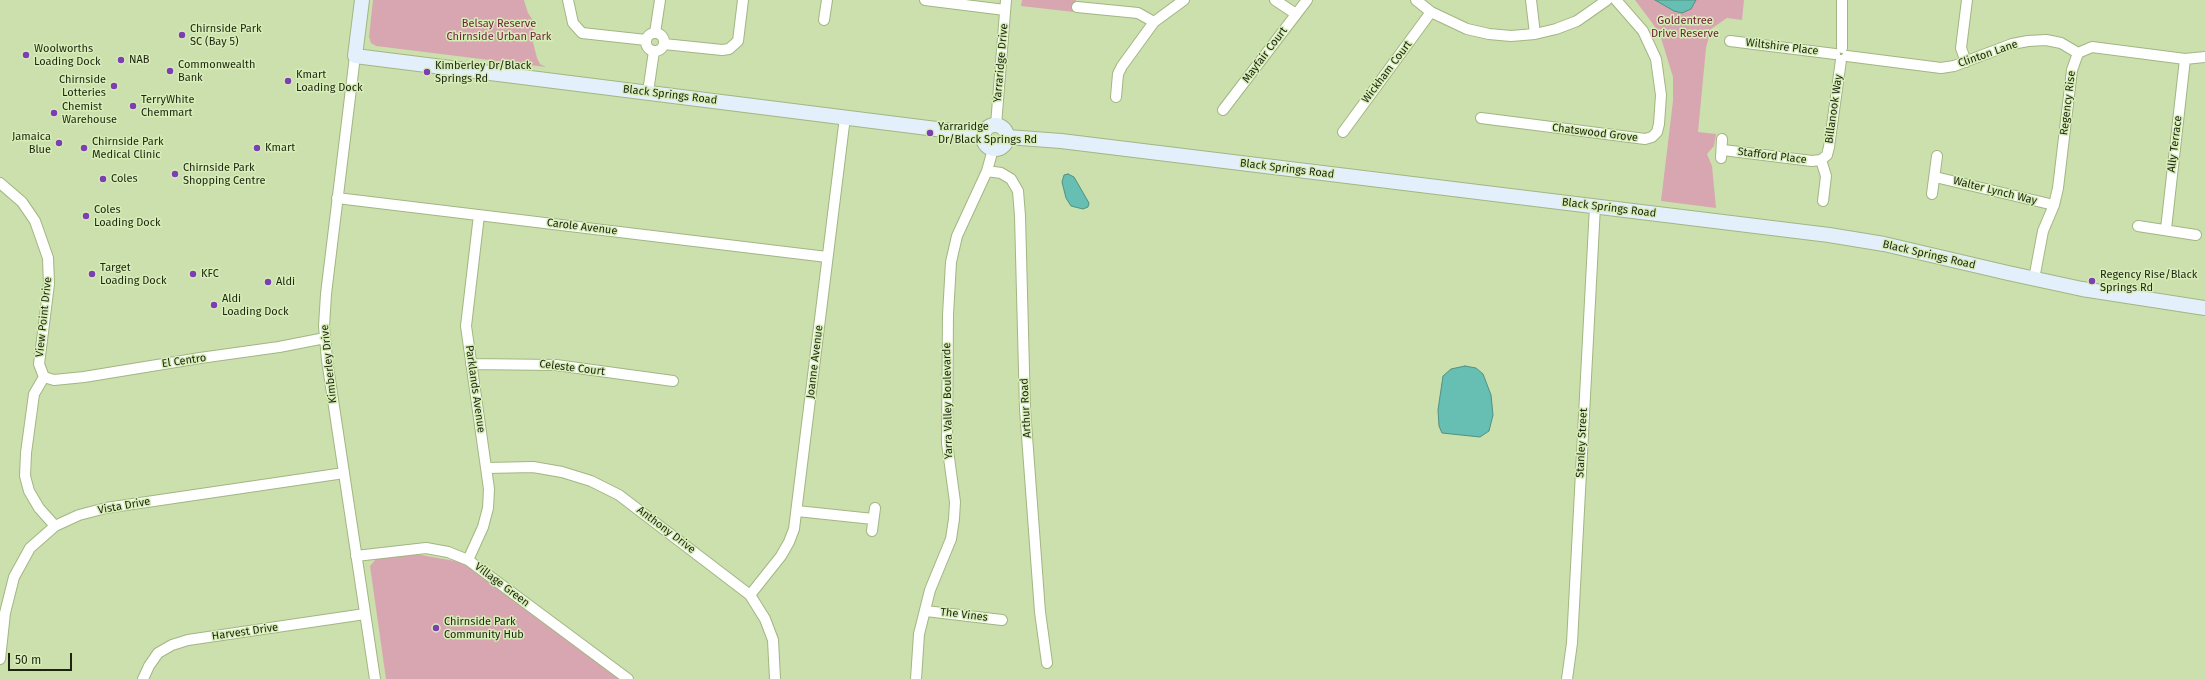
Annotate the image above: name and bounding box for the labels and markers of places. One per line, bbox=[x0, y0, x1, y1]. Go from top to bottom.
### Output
place label: Chirnside Park SC (Bay 5) bbox=[190, 22, 262, 48]
marker: Chirnside Park SC (Bay 5) bbox=[177, 30, 187, 40]
place label: Woolworths Loading Dock bbox=[34, 42, 101, 68]
marker: Woolworths Loading Dock bbox=[21, 50, 31, 60]
place label: NAB bbox=[129, 53, 150, 67]
marker: NAB bbox=[116, 55, 126, 65]
place label: Commonwealth Bank bbox=[178, 58, 255, 84]
place label: Kimberley Dr/Black Springs Rd bbox=[435, 59, 531, 85]
marker: Commonwealth Bank bbox=[165, 66, 175, 76]
marker: Kimberley Dr/Black Springs Rd bbox=[422, 67, 432, 77]
place label: Kmart Loading Dock bbox=[296, 68, 363, 94]
place label: Chirnside Lotteries bbox=[59, 73, 106, 99]
marker: Kmart Loading Dock bbox=[283, 76, 293, 86]
marker: Chirnside Lotteries bbox=[109, 81, 119, 91]
place label: TerryWhite Chemmart bbox=[141, 93, 194, 119]
place label: Chemist Warehouse bbox=[62, 100, 117, 126]
marker: TerryWhite Chemmart bbox=[128, 101, 138, 111]
marker: Chemist Warehouse bbox=[49, 108, 59, 118]
place label: Yarraridge Dr/Black Springs Rd bbox=[938, 120, 1037, 146]
marker: Yarraridge Dr/Black Springs Rd bbox=[925, 128, 935, 138]
place label: Jamaica Blue bbox=[12, 130, 51, 156]
place label: Chirnside Park Medical Clinic bbox=[92, 135, 164, 161]
marker: Jamaica Blue bbox=[54, 138, 64, 148]
place label: Kmart bbox=[265, 141, 295, 155]
marker: Chirnside Park Medical Clinic bbox=[79, 143, 89, 153]
marker: Kmart bbox=[252, 143, 262, 153]
place label: Chirnside Park Shopping Centre bbox=[183, 161, 265, 187]
marker: Chirnside Park Shopping Centre bbox=[170, 169, 180, 179]
place label: Coles bbox=[111, 172, 138, 186]
marker: Coles bbox=[98, 174, 108, 184]
place label: Coles Loading Dock bbox=[94, 203, 161, 229]
marker: Coles Loading Dock bbox=[81, 211, 91, 221]
place label: Target Loading Dock bbox=[100, 261, 167, 287]
place label: KFC bbox=[201, 267, 219, 281]
place label: Regency Rise/Black Springs Rd bbox=[2100, 268, 2197, 294]
marker: Target Loading Dock bbox=[87, 269, 97, 279]
marker: KFC bbox=[188, 269, 198, 279]
place label: Aldi bbox=[276, 275, 295, 289]
marker: Regency Rise/Black Springs Rd bbox=[2087, 276, 2097, 286]
marker: Aldi bbox=[263, 277, 273, 287]
place label: Aldi Loading Dock bbox=[222, 292, 289, 318]
marker: Aldi Loading Dock bbox=[209, 300, 219, 310]
place label: Chirnside Park Community Hub bbox=[444, 615, 524, 641]
marker: Chirnside Park Community Hub bbox=[431, 623, 441, 633]

